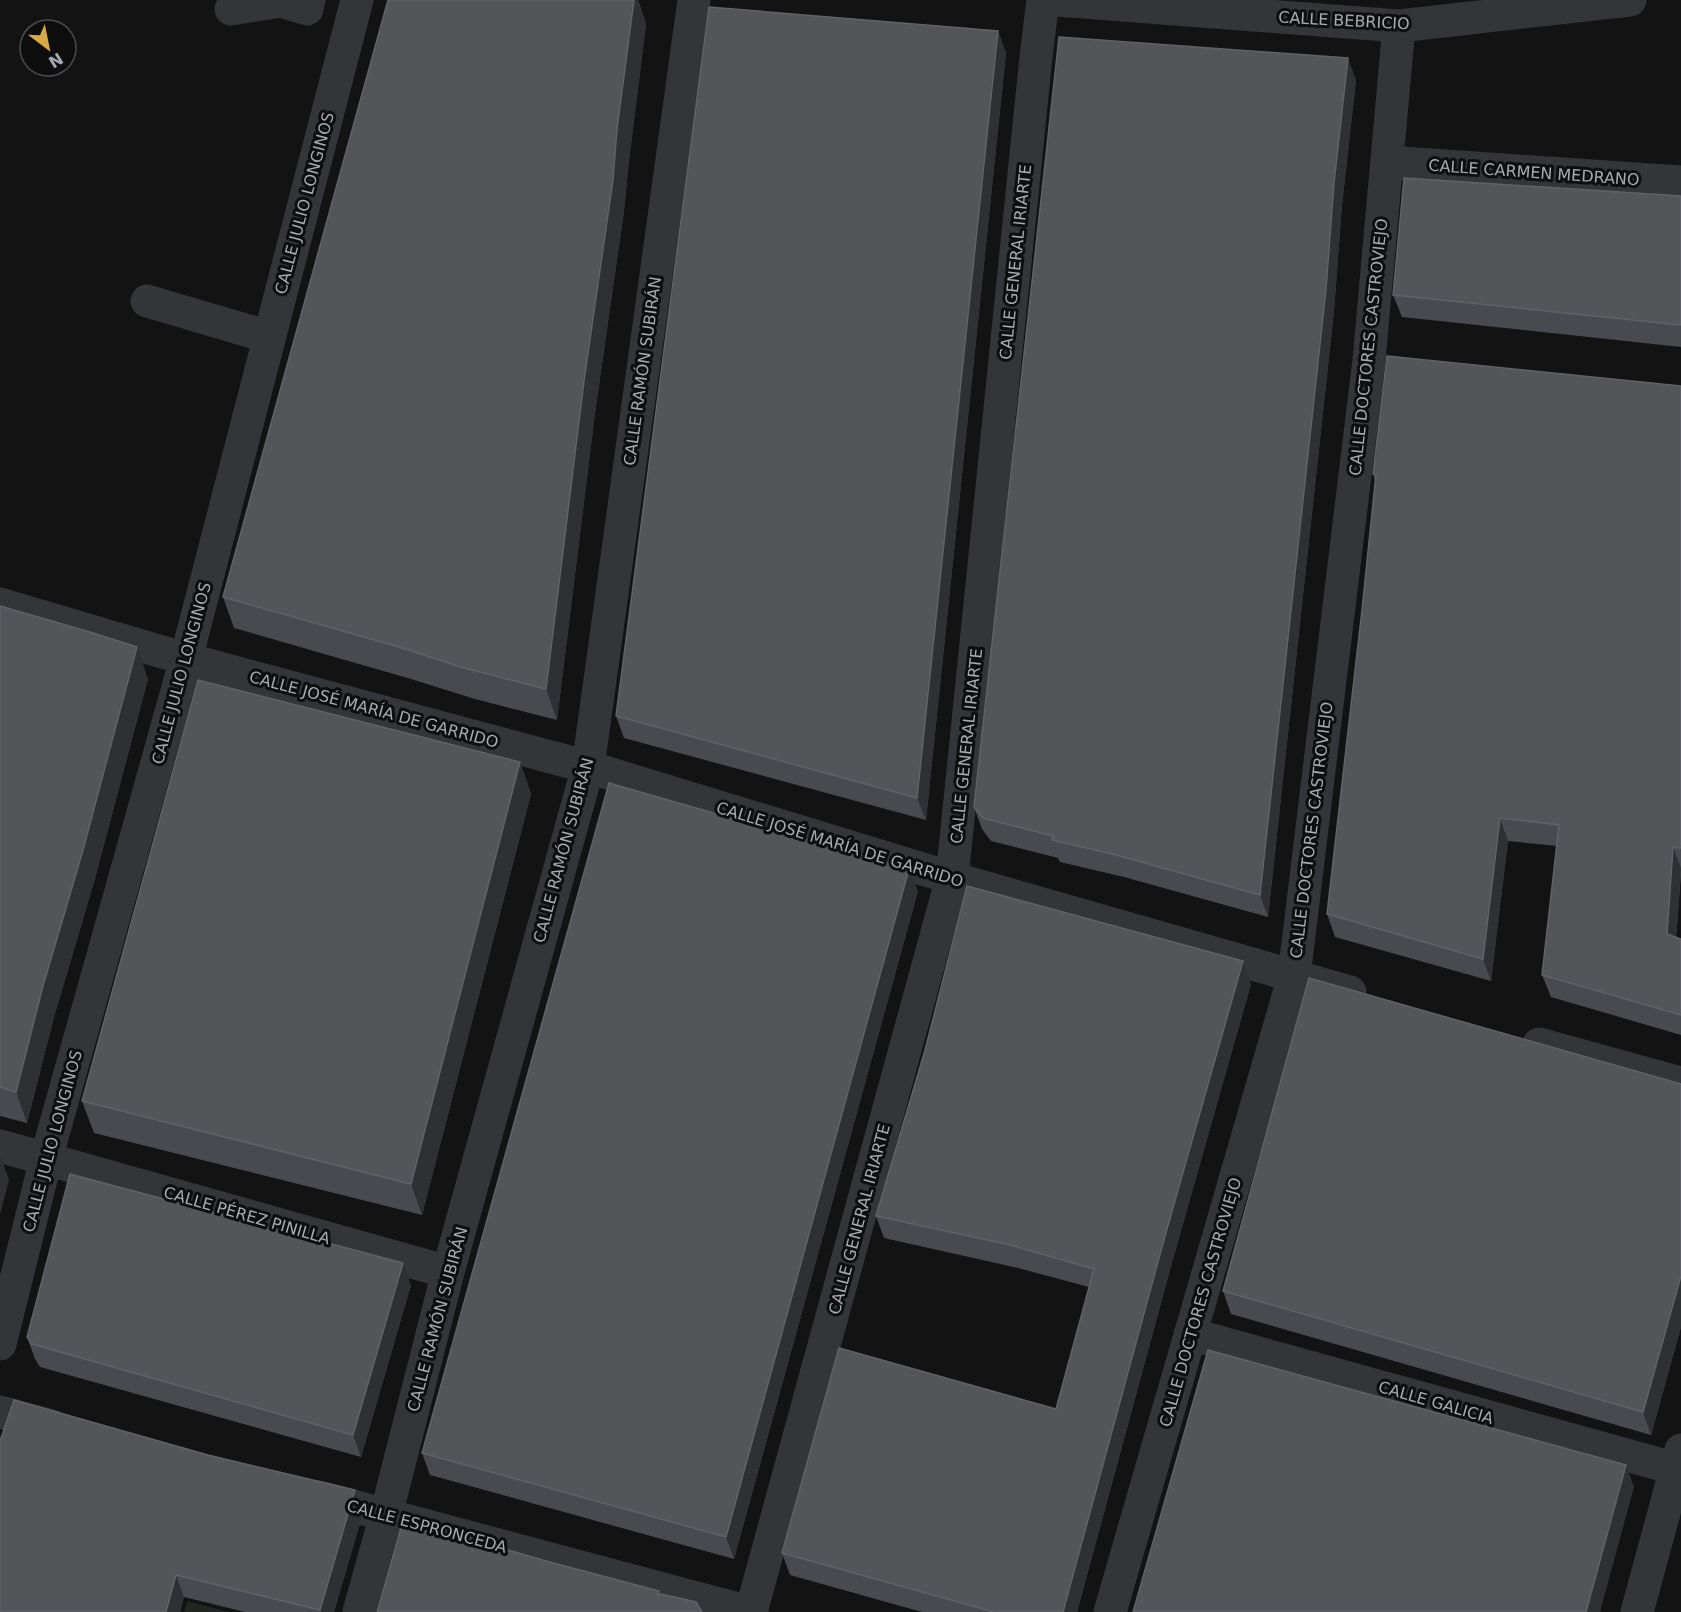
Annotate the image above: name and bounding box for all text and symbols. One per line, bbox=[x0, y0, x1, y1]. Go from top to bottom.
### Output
street label: CALLE BEBRICIO bbox=[1278, 8, 1410, 33]
north arrow bbox=[18, 18, 78, 78]
text: N bbox=[45, 49, 66, 72]
street label: CALLE JULIO LONGINOS bbox=[271, 110, 338, 296]
street label: CALLE CARMEN MEDRANO bbox=[1428, 156, 1640, 189]
street label: CALLE GENERAL IRIARTE bbox=[996, 163, 1035, 361]
street label: CALLE DOCTORES CASTROVIEJO bbox=[1346, 217, 1391, 477]
street label: CALLE RAMÓN SUBIRÁN bbox=[620, 275, 665, 467]
street label: CALLE JULIO LONGINOS bbox=[148, 580, 215, 766]
street label: CALLE GENERAL IRIARTE bbox=[947, 647, 986, 845]
street label: CALLE JOSÉ MARÍA DE GARRIDO bbox=[247, 667, 501, 752]
street label: CALLE DOCTORES CASTROVIEJO bbox=[1286, 701, 1337, 960]
street label: CALLE RAMÓN SUBIRÁN bbox=[530, 755, 597, 945]
street label: CALLE JOSÉ MARÍA DE GARRIDO bbox=[714, 798, 966, 891]
street label: CALLE JULIO LONGINOS bbox=[19, 1048, 86, 1234]
street label: CALLE GENERAL IRIARTE bbox=[825, 1122, 894, 1316]
street label: CALLE DOCTORES CASTROVIEJO bbox=[1156, 1175, 1245, 1429]
street label: CALLE PÉREZ PINILLA bbox=[161, 1183, 332, 1248]
street label: CALLE RAMÓN SUBIRÁN bbox=[404, 1224, 471, 1414]
street label: CALLE GALICIA bbox=[1376, 1377, 1496, 1428]
street label: CALLE ESPRONCEDA bbox=[345, 1496, 509, 1557]

